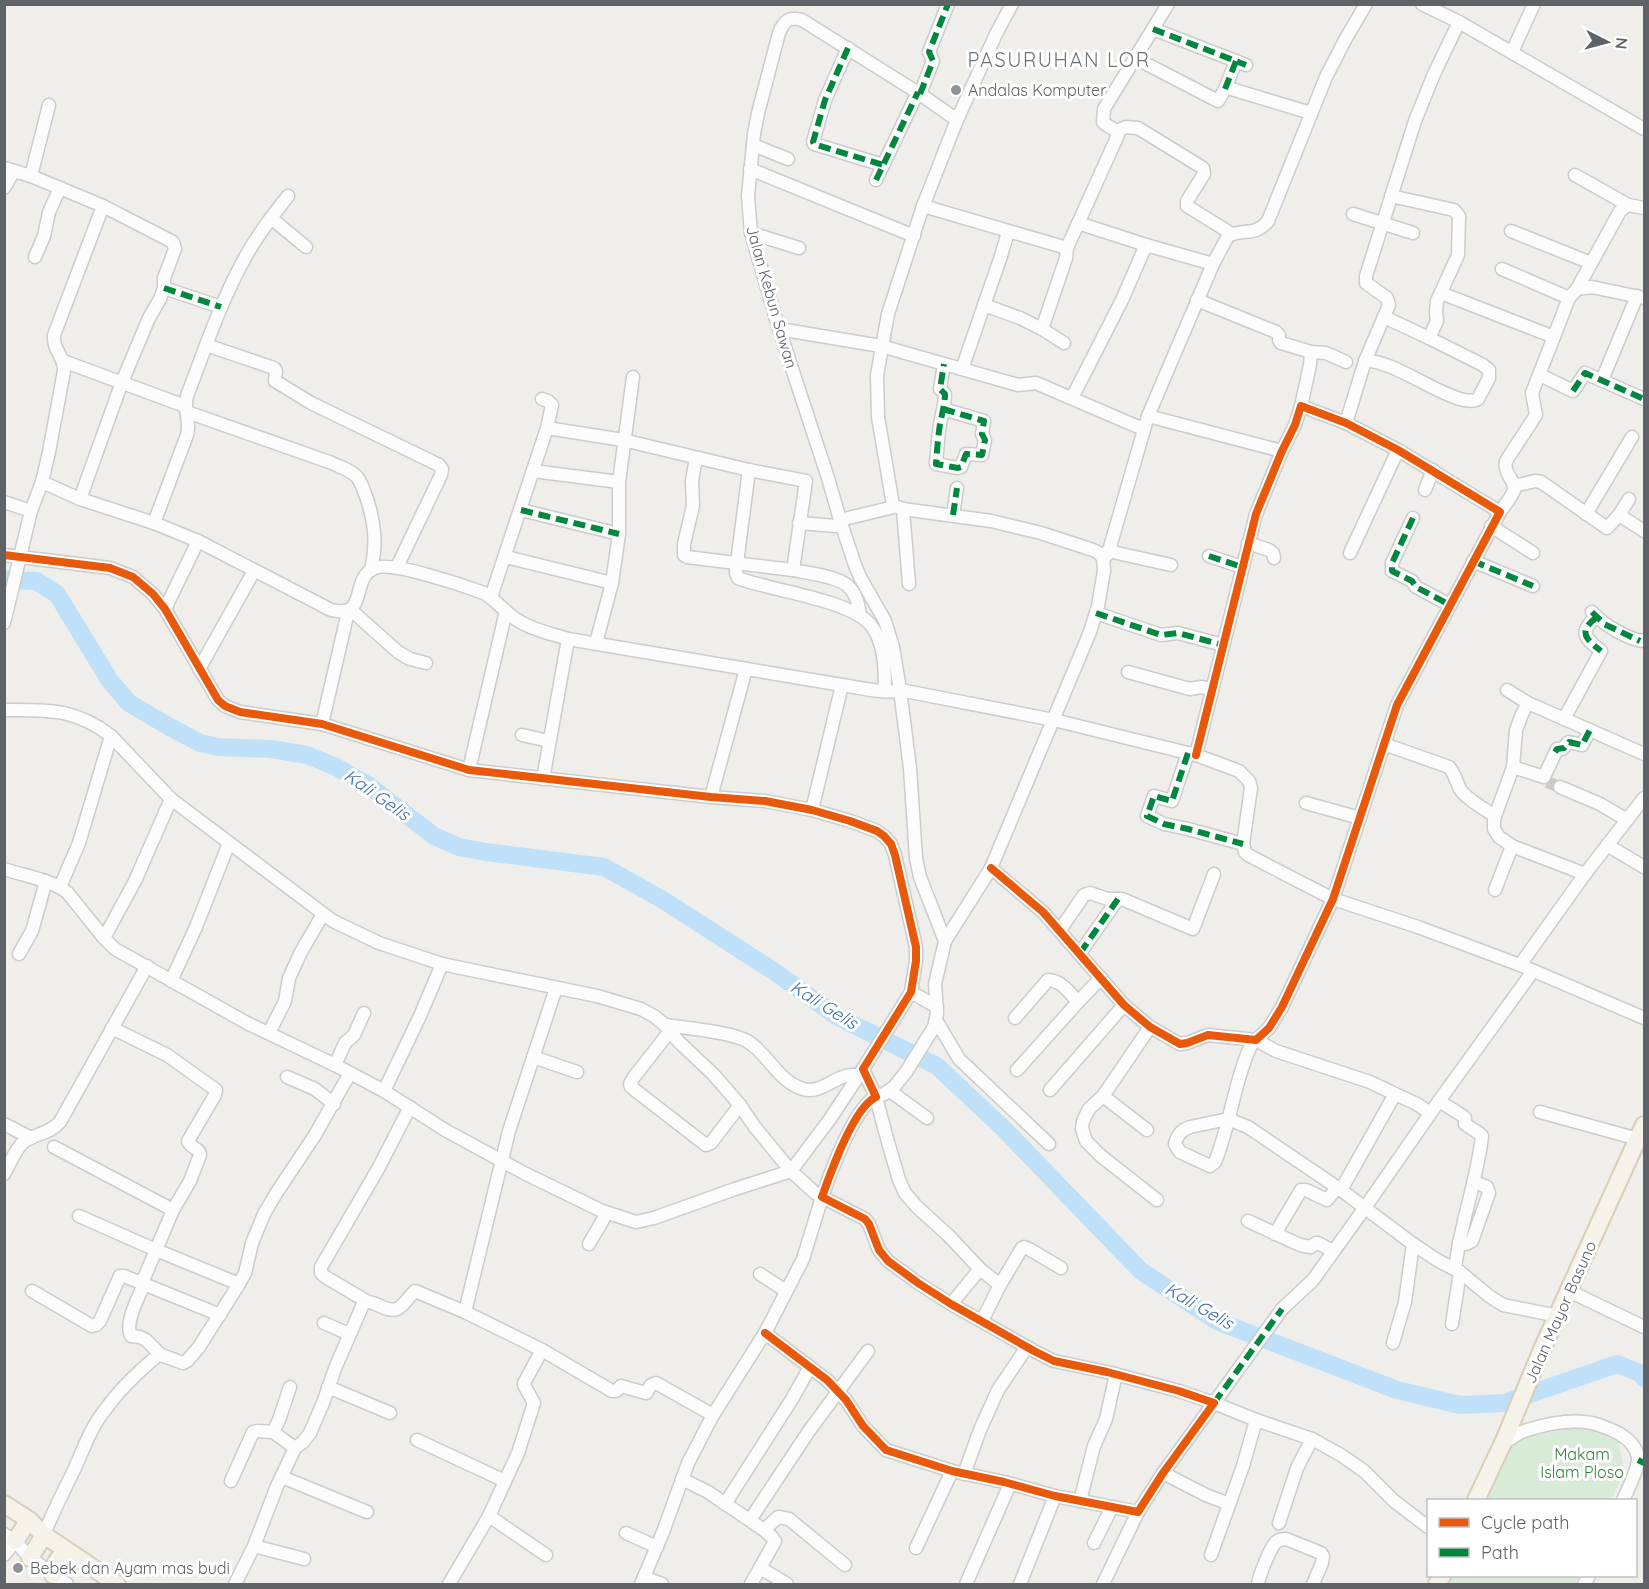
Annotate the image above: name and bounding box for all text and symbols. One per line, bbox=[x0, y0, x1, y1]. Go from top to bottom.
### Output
north arrow bbox=[1577, 12, 1637, 72]
text: N bbox=[1611, 37, 1632, 50]
district label: PASURUHAN LOR bbox=[967, 47, 1151, 72]
place label: Andalas Komputer bbox=[968, 80, 1106, 100]
marker: Andalas Komputer bbox=[949, 83, 963, 97]
street label: Jalan Kebun Sawan bbox=[742, 223, 802, 371]
water label: Kali Gelis bbox=[340, 764, 416, 826]
water label: Kali Gelis bbox=[786, 975, 864, 1035]
street label: Jalan Mayor Basuno bbox=[1520, 1238, 1600, 1386]
water label: Kali Gelis bbox=[1161, 1277, 1239, 1335]
park label: Makam Islam Ploso bbox=[1540, 1444, 1624, 1482]
legend bbox=[1427, 1499, 1637, 1577]
text: Cycle path bbox=[1481, 1511, 1569, 1534]
text: Path bbox=[1481, 1541, 1519, 1564]
place label: Bebek dan Ayam mas budi bbox=[30, 1558, 230, 1578]
marker: Bebek dan Ayam mas budi bbox=[11, 1561, 25, 1575]

